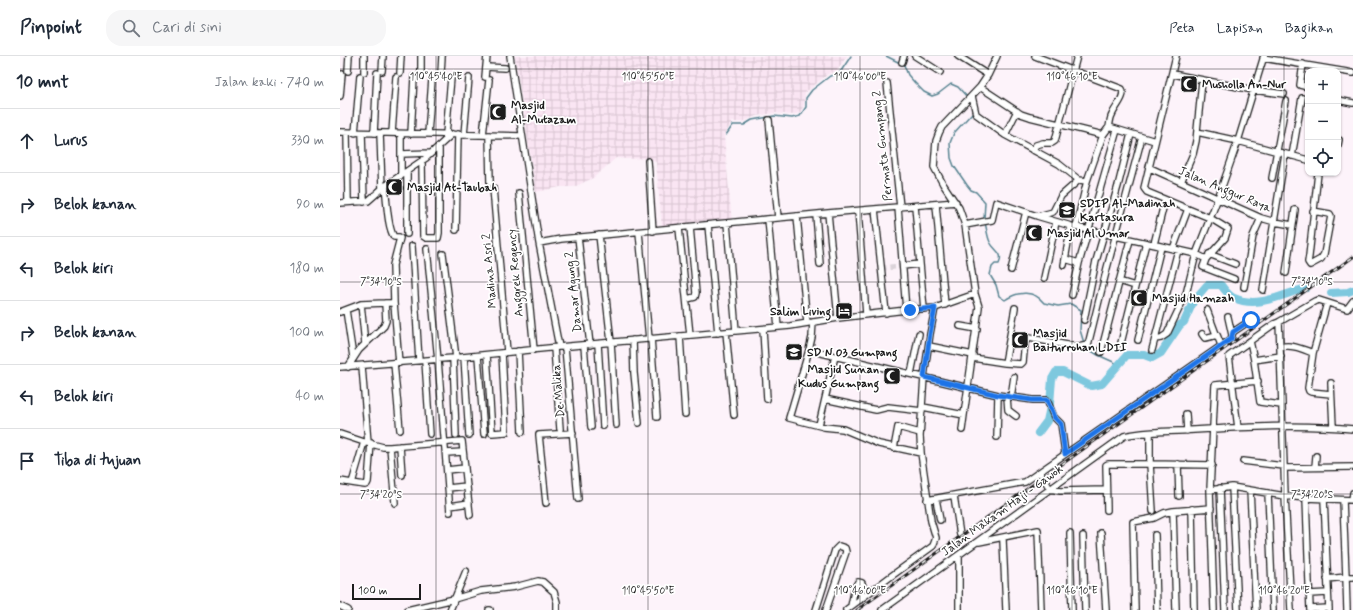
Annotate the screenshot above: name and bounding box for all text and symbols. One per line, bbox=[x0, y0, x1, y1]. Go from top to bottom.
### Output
search box bbox=[106, 10, 386, 46]
text: Pinpoint bbox=[20, 15, 82, 40]
icon: search bbox=[120, 17, 142, 39]
text: Cari di sini bbox=[152, 18, 222, 38]
text: Peta bbox=[1169, 19, 1195, 37]
text: Lapisan bbox=[1217, 19, 1263, 37]
text: Bagikan bbox=[1285, 19, 1333, 37]
map controls bbox=[1305, 68, 1341, 176]
button: + bbox=[1305, 68, 1341, 104]
text: 110°45'40"E bbox=[410, 70, 462, 84]
text: 110°45'50"E bbox=[622, 70, 674, 84]
text: 110°46'00"E bbox=[834, 70, 886, 84]
text: 110°46'10"E bbox=[1046, 70, 1098, 84]
text: 10 mnt bbox=[16, 71, 69, 93]
text: Jalan kaki · 740 m bbox=[215, 74, 324, 91]
mosque icon: Musholla An-Nur bbox=[1179, 74, 1199, 94]
place label: Musholla An-Nur bbox=[1202, 77, 1287, 93]
street label: Permata Gumpang 2 bbox=[869, 90, 897, 202]
place label: Masjid Al-Mutazam bbox=[511, 98, 577, 128]
mosque icon: Masjid Al-Mutazam bbox=[488, 102, 508, 122]
button: − bbox=[1305, 104, 1341, 140]
icon: ahead bbox=[16, 130, 38, 152]
text: Lurus bbox=[54, 131, 87, 151]
text: 330 m bbox=[291, 132, 324, 149]
button: locate bbox=[1305, 140, 1341, 176]
street label: Jalan Anggur Raya bbox=[1175, 163, 1274, 218]
mosque icon: Masjid At-Taubah bbox=[384, 177, 404, 197]
place label: Masjid At-Taubah bbox=[407, 180, 498, 196]
icon: right bbox=[16, 194, 38, 216]
text: Belok kanan bbox=[54, 195, 137, 215]
text: 90 m bbox=[296, 196, 324, 213]
place label: SDIP Al-Madinah Kartasura bbox=[1080, 196, 1176, 226]
school or university icon: SDIP Al-Madinah Kartasura bbox=[1057, 200, 1077, 220]
mosque icon: Masjid Al Umar bbox=[1024, 223, 1044, 243]
place label: Masjid Al Umar bbox=[1047, 226, 1130, 242]
street label: Anggrek Regency bbox=[504, 228, 529, 317]
street label: Madina Asri 2 bbox=[479, 233, 501, 309]
street label: Damar Agung 2 bbox=[562, 251, 586, 333]
icon: left bbox=[16, 258, 38, 280]
text: Belok kiri bbox=[54, 259, 113, 279]
text: 180 m bbox=[289, 260, 324, 277]
text: 7°34'10"S bbox=[360, 275, 402, 289]
text: 7°34'10"S bbox=[1291, 275, 1333, 289]
mosque icon: Masjid Hamzah bbox=[1129, 288, 1149, 308]
place label: Masjid Hamzah bbox=[1152, 291, 1234, 307]
hotel icon: Salim Living bbox=[834, 301, 854, 321]
route end bbox=[901, 301, 919, 319]
place label: Salim Living bbox=[770, 304, 831, 321]
route start bbox=[1242, 311, 1260, 329]
icon: right bbox=[16, 322, 38, 344]
text: Belok kanan bbox=[54, 323, 137, 343]
text: 100 m bbox=[289, 324, 324, 341]
place label: Masjid Baiturrohan LDII bbox=[1033, 326, 1127, 356]
mosque icon: Masjid Baiturrohan LDII bbox=[1010, 330, 1030, 350]
school or university icon: SD N 03 Gumpang bbox=[784, 342, 804, 362]
place label: SD N 03 Gumpang bbox=[807, 345, 898, 362]
place label: Masjid Sunan Kudus Gumpang bbox=[798, 362, 879, 393]
street label: De Malika bbox=[549, 364, 569, 418]
mosque icon: Masjid Sunan Kudus Gumpang bbox=[882, 366, 902, 386]
icon: left bbox=[16, 386, 38, 408]
text: Belok kiri bbox=[54, 387, 113, 407]
text: 40 m bbox=[295, 388, 324, 405]
icon: arrive bbox=[16, 450, 38, 472]
text: Tiba di tujuan bbox=[54, 451, 141, 471]
street label: Jalan Makam Haji - Gawok bbox=[939, 461, 1067, 560]
text: 7°34'20"S bbox=[360, 488, 402, 502]
text: 7°34'20"S bbox=[1291, 488, 1333, 502]
scale bar bbox=[352, 582, 421, 601]
text: 100 m bbox=[358, 584, 388, 598]
text: 110°45'50"E bbox=[622, 584, 674, 598]
text: 110°46'00"E bbox=[834, 584, 886, 598]
text: 110°46'10"E bbox=[1046, 584, 1098, 598]
text: 110°46'20"E bbox=[1258, 584, 1310, 598]

